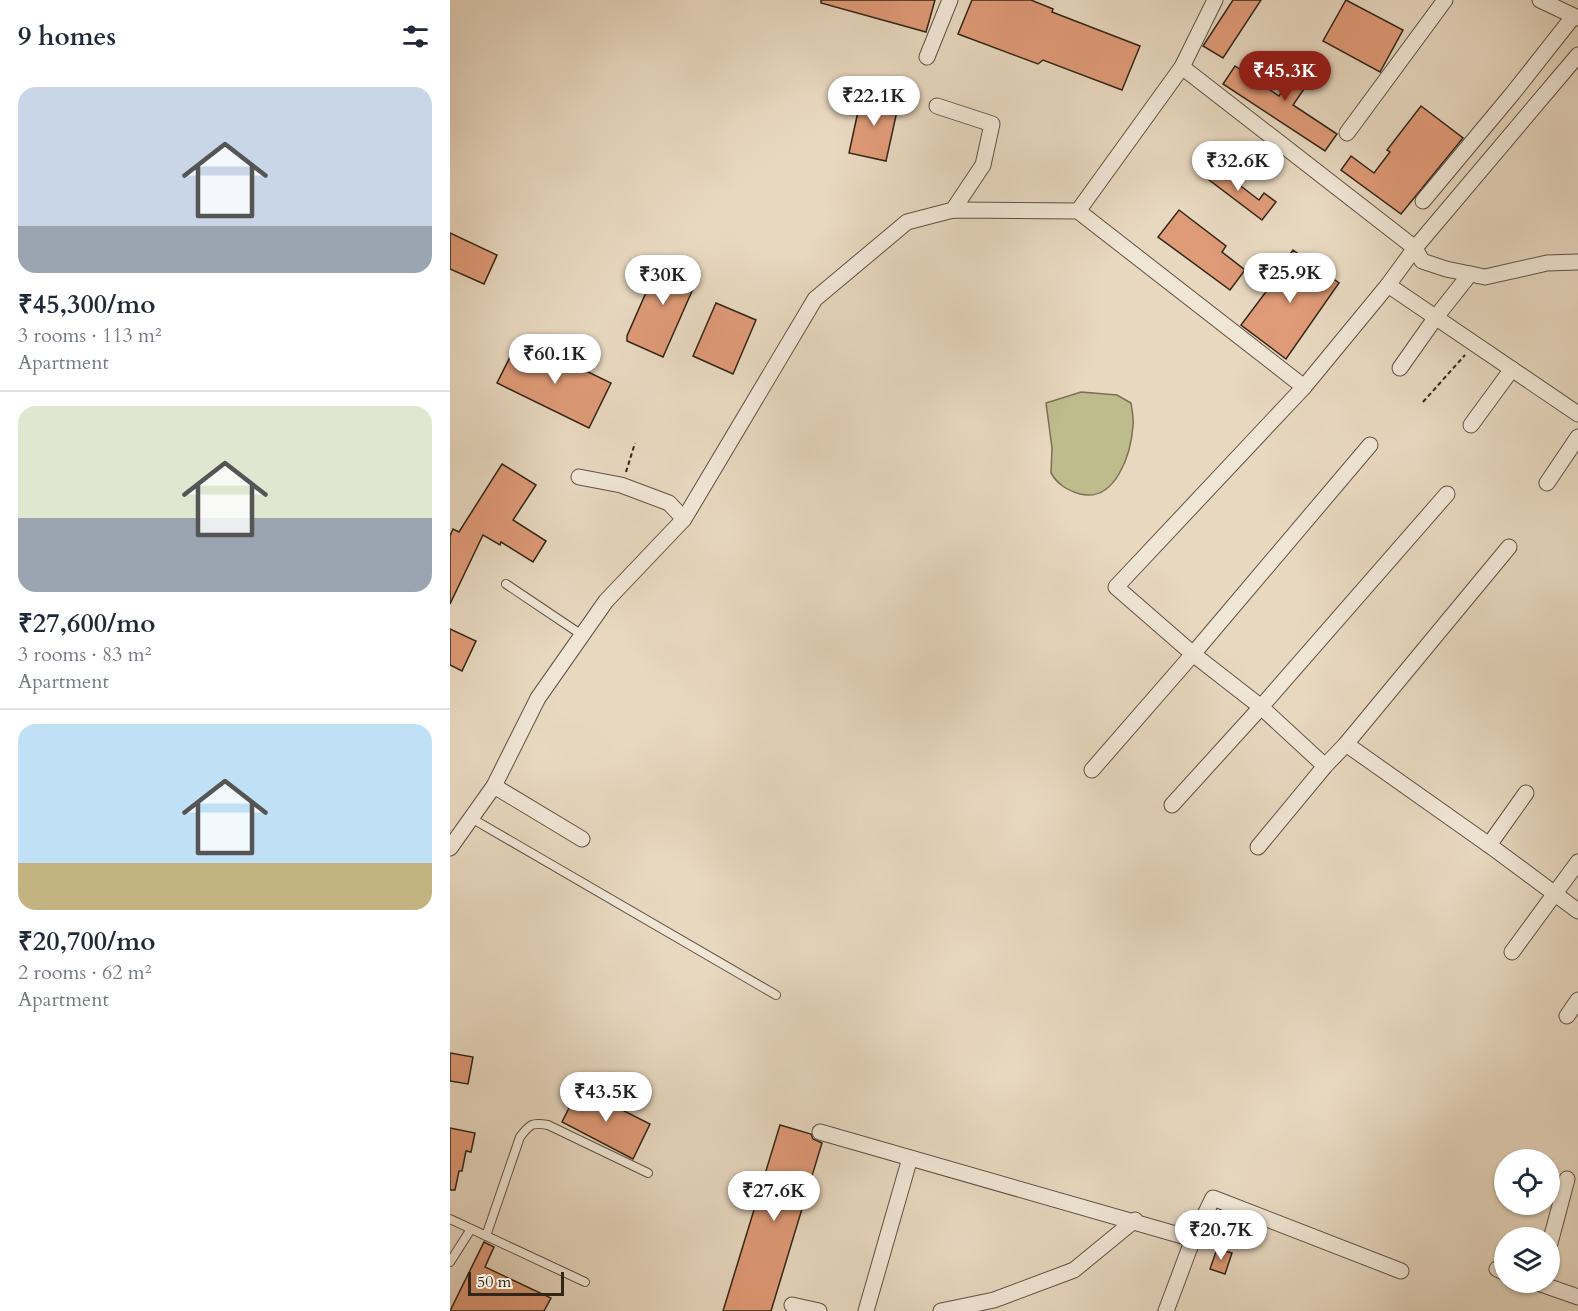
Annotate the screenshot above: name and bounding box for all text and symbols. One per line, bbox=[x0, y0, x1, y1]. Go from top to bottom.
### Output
text: 9 homes bbox=[18, 19, 116, 54]
icon: filters bbox=[399, 20, 432, 53]
pin: ₹45.3K bbox=[1236, 51, 1334, 102]
text: ₹45.3K bbox=[1253, 57, 1317, 84]
pin: ₹22.1K bbox=[825, 76, 923, 127]
text: ₹22.1K bbox=[842, 82, 906, 109]
icon: home bbox=[171, 126, 279, 234]
pin: ₹32.6K bbox=[1189, 141, 1287, 192]
text: ₹32.6K bbox=[1206, 147, 1270, 174]
pin: ₹25.9K bbox=[1241, 253, 1339, 304]
pin: ₹30K bbox=[627, 255, 699, 306]
text: ₹25.9K bbox=[1258, 259, 1322, 286]
text: ₹30K bbox=[639, 261, 687, 288]
text: ₹45,300/mo bbox=[18, 287, 155, 322]
text: 3 rooms · 113 m² bbox=[18, 322, 162, 349]
pin: ₹60.1K bbox=[506, 334, 604, 385]
text: ₹60.1K bbox=[523, 340, 587, 367]
text: Apartment bbox=[18, 349, 109, 376]
icon: home bbox=[171, 445, 279, 553]
text: ₹27,600/mo bbox=[18, 606, 155, 641]
text: 3 rooms · 83 m² bbox=[18, 641, 151, 668]
text: Apartment bbox=[18, 668, 109, 695]
icon: home bbox=[171, 763, 279, 871]
text: ₹20,700/mo bbox=[18, 924, 155, 959]
text: 2 rooms · 62 m² bbox=[18, 959, 151, 986]
text: Apartment bbox=[18, 986, 109, 1013]
pin: ₹43.5K bbox=[557, 1072, 655, 1123]
text: ₹43.5K bbox=[574, 1078, 638, 1105]
map controls bbox=[1494, 1149, 1560, 1293]
button: locate bbox=[1494, 1149, 1560, 1215]
pin: ₹27.6K bbox=[725, 1171, 823, 1222]
text: ₹27.6K bbox=[742, 1177, 806, 1204]
pin: ₹20.7K bbox=[1172, 1210, 1270, 1261]
text: ₹20.7K bbox=[1189, 1216, 1253, 1243]
button: layers bbox=[1494, 1227, 1560, 1293]
scale bar bbox=[468, 1269, 564, 1296]
text: 50 m bbox=[477, 1271, 511, 1293]

